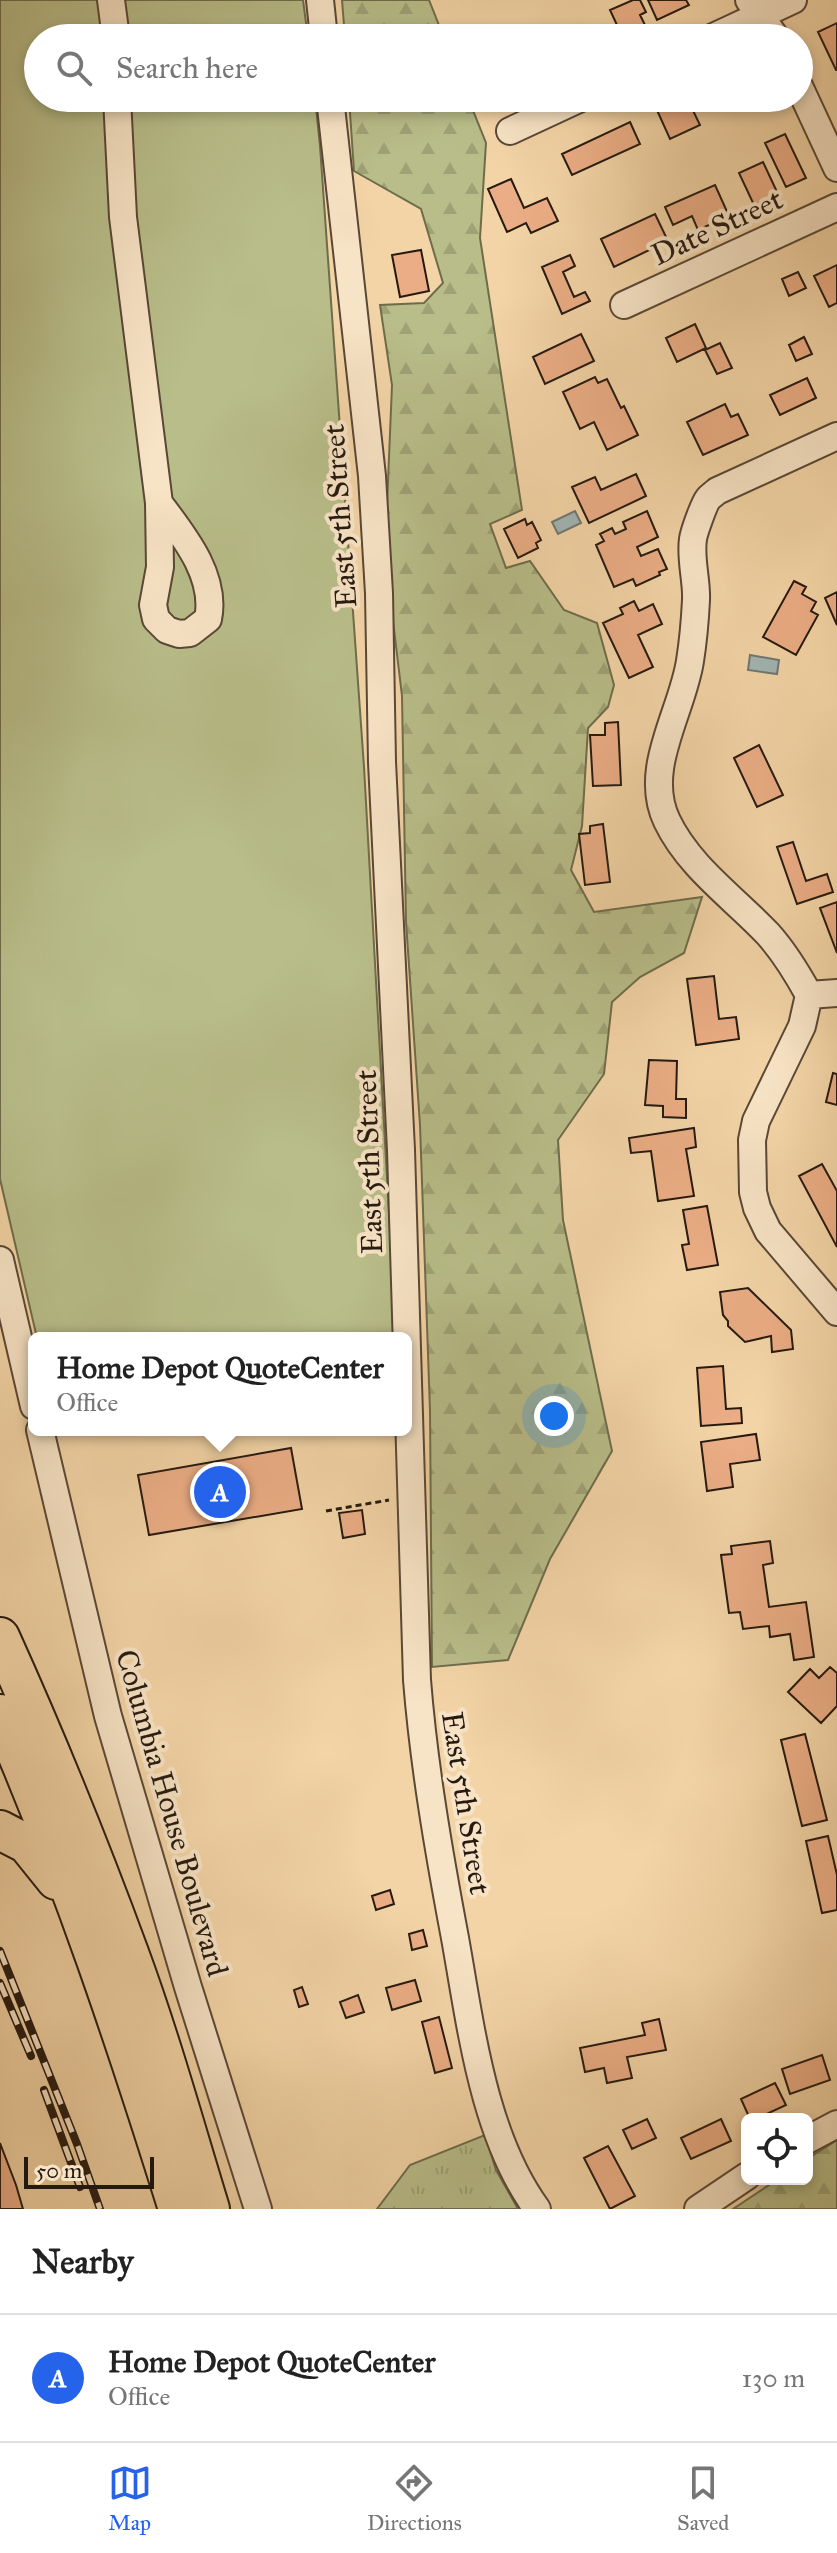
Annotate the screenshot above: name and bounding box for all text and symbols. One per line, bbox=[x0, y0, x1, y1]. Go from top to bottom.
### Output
search box bbox=[24, 24, 813, 112]
icon: search bbox=[52, 46, 96, 90]
text: Search here bbox=[116, 50, 258, 86]
street label: Date Street bbox=[646, 181, 789, 273]
street label: East 5th Street bbox=[316, 422, 364, 609]
street label: East 5th Street bbox=[348, 1069, 390, 1255]
popup bbox=[28, 1332, 412, 1436]
text: Home Depot QuoteCenter bbox=[56, 1350, 384, 1386]
text: Office bbox=[56, 1386, 118, 1418]
your location bbox=[534, 1396, 574, 1436]
pin: A bbox=[194, 1462, 246, 1522]
street label: Columbia House Boulevard bbox=[108, 1646, 236, 1980]
street label: East 5th Street bbox=[434, 1709, 498, 1897]
map controls bbox=[741, 2113, 813, 2185]
button: locate bbox=[741, 2113, 813, 2185]
scale bar bbox=[24, 2153, 154, 2189]
text: 50 m bbox=[36, 2157, 82, 2184]
text: Nearby bbox=[32, 2241, 134, 2282]
text: Home Depot QuoteCenter bbox=[108, 2344, 436, 2380]
text: A bbox=[49, 2362, 67, 2394]
text: 130 m bbox=[742, 2362, 805, 2394]
text: Office bbox=[108, 2380, 170, 2412]
tab: Map bbox=[108, 2461, 152, 2536]
tab: Directions bbox=[367, 2461, 462, 2536]
tab: Saved bbox=[677, 2461, 729, 2536]

